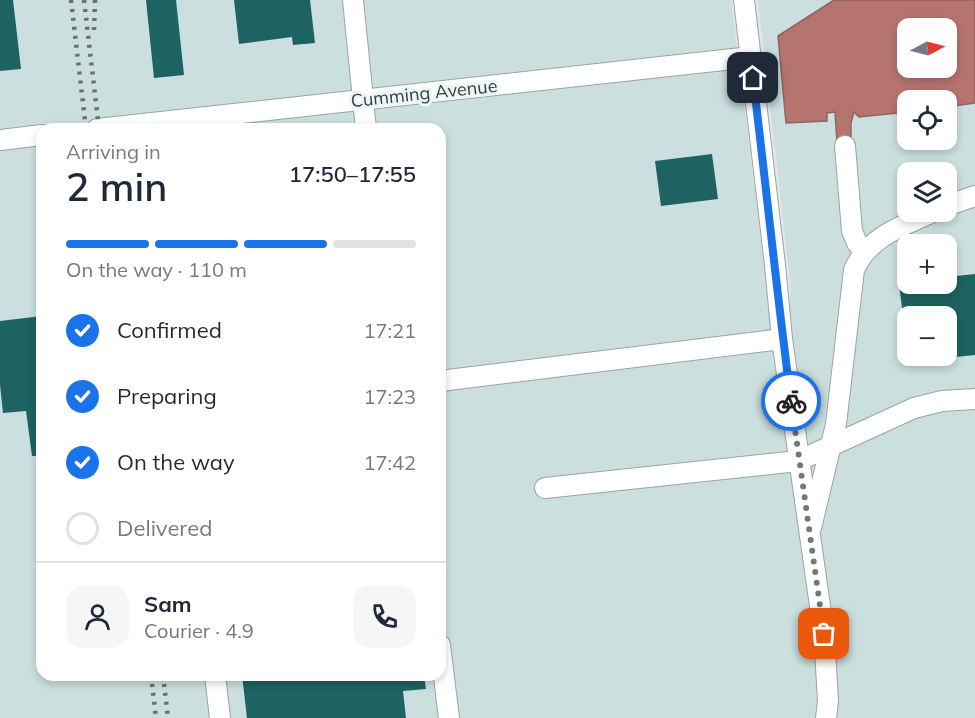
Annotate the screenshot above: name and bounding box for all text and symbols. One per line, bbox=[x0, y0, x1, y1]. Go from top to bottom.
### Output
north arrow bbox=[897, 18, 957, 78]
map controls bbox=[897, 18, 957, 366]
pin bbox=[727, 52, 778, 103]
icon: home bbox=[736, 61, 769, 94]
street label: Cumming Avenue bbox=[350, 74, 498, 112]
button: locate bbox=[897, 90, 957, 150]
text: Arriving in bbox=[66, 139, 161, 164]
text: 17:50–17:55 bbox=[289, 160, 416, 188]
text: 2 min bbox=[66, 162, 167, 211]
button: layers bbox=[897, 162, 957, 222]
button: + bbox=[897, 234, 957, 294]
text: On the way · 110 m bbox=[66, 257, 247, 282]
button: − bbox=[897, 306, 957, 366]
icon: check bbox=[66, 314, 99, 347]
text: Confirmed bbox=[117, 316, 222, 344]
text: 17:21 bbox=[363, 318, 416, 343]
courier bbox=[761, 371, 821, 431]
icon: check bbox=[66, 380, 99, 413]
text: Preparing bbox=[117, 382, 217, 410]
text: 17:23 bbox=[363, 384, 416, 409]
icon: bike bbox=[775, 385, 808, 418]
icon: check bbox=[66, 446, 99, 479]
text: On the way bbox=[117, 448, 235, 476]
text: 17:42 bbox=[363, 450, 416, 475]
text: Delivered bbox=[117, 514, 212, 542]
button: person bbox=[66, 585, 129, 648]
button: phone bbox=[353, 585, 416, 648]
text: Sam bbox=[144, 590, 192, 618]
pin bbox=[798, 608, 849, 659]
icon: bag bbox=[807, 617, 840, 650]
text: Courier · 4.9 bbox=[144, 618, 254, 643]

